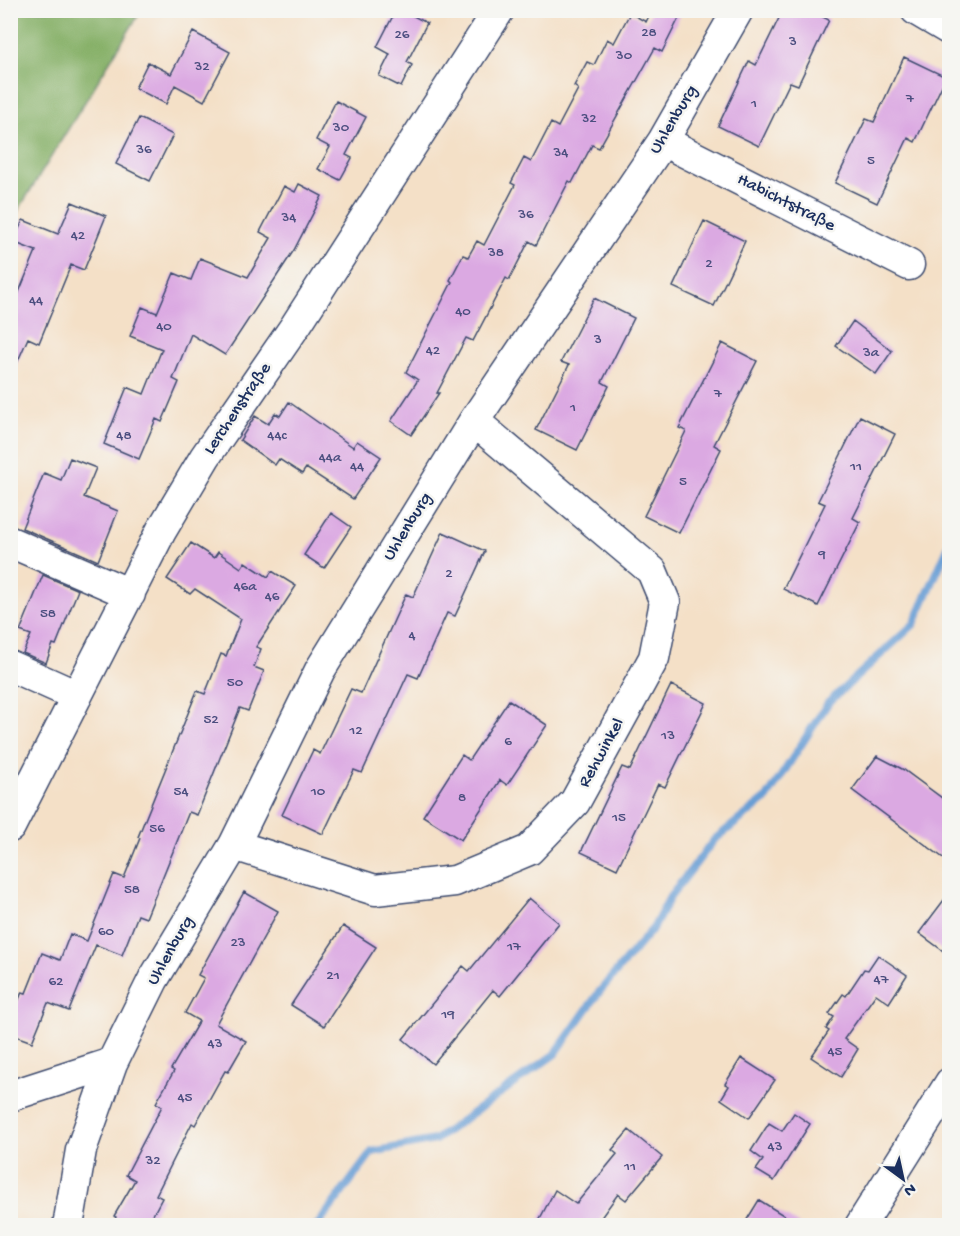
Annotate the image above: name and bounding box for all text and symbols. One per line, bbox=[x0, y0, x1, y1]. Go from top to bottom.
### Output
house number: 28 bbox=[641, 24, 657, 42]
house number: 26 bbox=[395, 26, 410, 44]
house number: 3 bbox=[788, 33, 797, 51]
house number: 30 bbox=[615, 47, 633, 65]
house number: 32 bbox=[193, 58, 210, 76]
street label: Uhlenburg bbox=[645, 82, 703, 158]
house number: 7 bbox=[905, 90, 915, 108]
house number: 1 bbox=[750, 95, 757, 113]
house number: 32 bbox=[580, 110, 597, 128]
house number: 30 bbox=[332, 119, 350, 137]
house number: 36 bbox=[135, 141, 152, 159]
house number: 34 bbox=[553, 144, 568, 162]
house number: 5 bbox=[867, 152, 875, 170]
street label: Habichtstraße bbox=[733, 169, 839, 237]
house number: 36 bbox=[517, 206, 534, 224]
house number: 34 bbox=[281, 209, 296, 227]
house number: 42 bbox=[71, 227, 85, 245]
house number: 38 bbox=[487, 244, 504, 262]
house number: 2 bbox=[705, 255, 713, 273]
house number: 44 bbox=[29, 292, 43, 310]
house number: 40 bbox=[455, 303, 471, 321]
house number: 40 bbox=[156, 318, 172, 336]
house number: 3 bbox=[593, 331, 602, 349]
house number: 42 bbox=[426, 342, 440, 360]
house number: 3a bbox=[862, 344, 880, 362]
street label: Lerchenstraße bbox=[200, 358, 277, 459]
house number: 7 bbox=[713, 385, 723, 403]
house number: 1 bbox=[569, 399, 576, 417]
house number: 48 bbox=[116, 427, 132, 445]
house number: 44c bbox=[267, 427, 288, 445]
house number: 44a bbox=[319, 449, 342, 467]
house number: 44 bbox=[350, 458, 364, 476]
house number: 11 bbox=[849, 458, 862, 476]
house number: 5 bbox=[679, 473, 687, 491]
street label: Uhlenburg bbox=[379, 489, 437, 565]
house number: 9 bbox=[817, 546, 826, 564]
house number: 2 bbox=[445, 565, 453, 583]
house number: 46a bbox=[233, 578, 257, 596]
house number: 46 bbox=[265, 588, 280, 606]
house number: 58 bbox=[40, 605, 56, 623]
house number: 4 bbox=[408, 627, 416, 645]
house number: 50 bbox=[227, 674, 244, 692]
house number: 52 bbox=[203, 711, 219, 729]
street label: Rehwinkel bbox=[574, 715, 630, 791]
house number: 12 bbox=[348, 722, 363, 740]
house number: 13 bbox=[660, 727, 675, 745]
house number: 6 bbox=[504, 733, 512, 751]
house number: 54 bbox=[174, 783, 189, 801]
house number: 10 bbox=[310, 783, 326, 801]
house number: 8 bbox=[458, 789, 466, 807]
house number: 15 bbox=[611, 809, 626, 827]
house number: 56 bbox=[149, 820, 165, 838]
house number: 58 bbox=[124, 881, 140, 899]
street label: Uhlenburg bbox=[143, 913, 199, 989]
house number: 60 bbox=[98, 923, 115, 941]
house number: 23 bbox=[230, 934, 246, 952]
house number: 17 bbox=[506, 938, 522, 956]
house number: 21 bbox=[326, 967, 340, 985]
house number: 47 bbox=[874, 971, 890, 989]
house number: 62 bbox=[49, 973, 63, 991]
house number: 19 bbox=[440, 1006, 455, 1024]
house number: 43 bbox=[208, 1035, 223, 1053]
house number: 45 bbox=[828, 1043, 843, 1061]
house number: 45 bbox=[178, 1089, 193, 1107]
house number: 43 bbox=[768, 1138, 783, 1156]
north arrow bbox=[873, 1149, 933, 1209]
house number: 32 bbox=[144, 1152, 161, 1170]
house number: 11 bbox=[623, 1158, 636, 1176]
text: N bbox=[899, 1178, 919, 1200]

